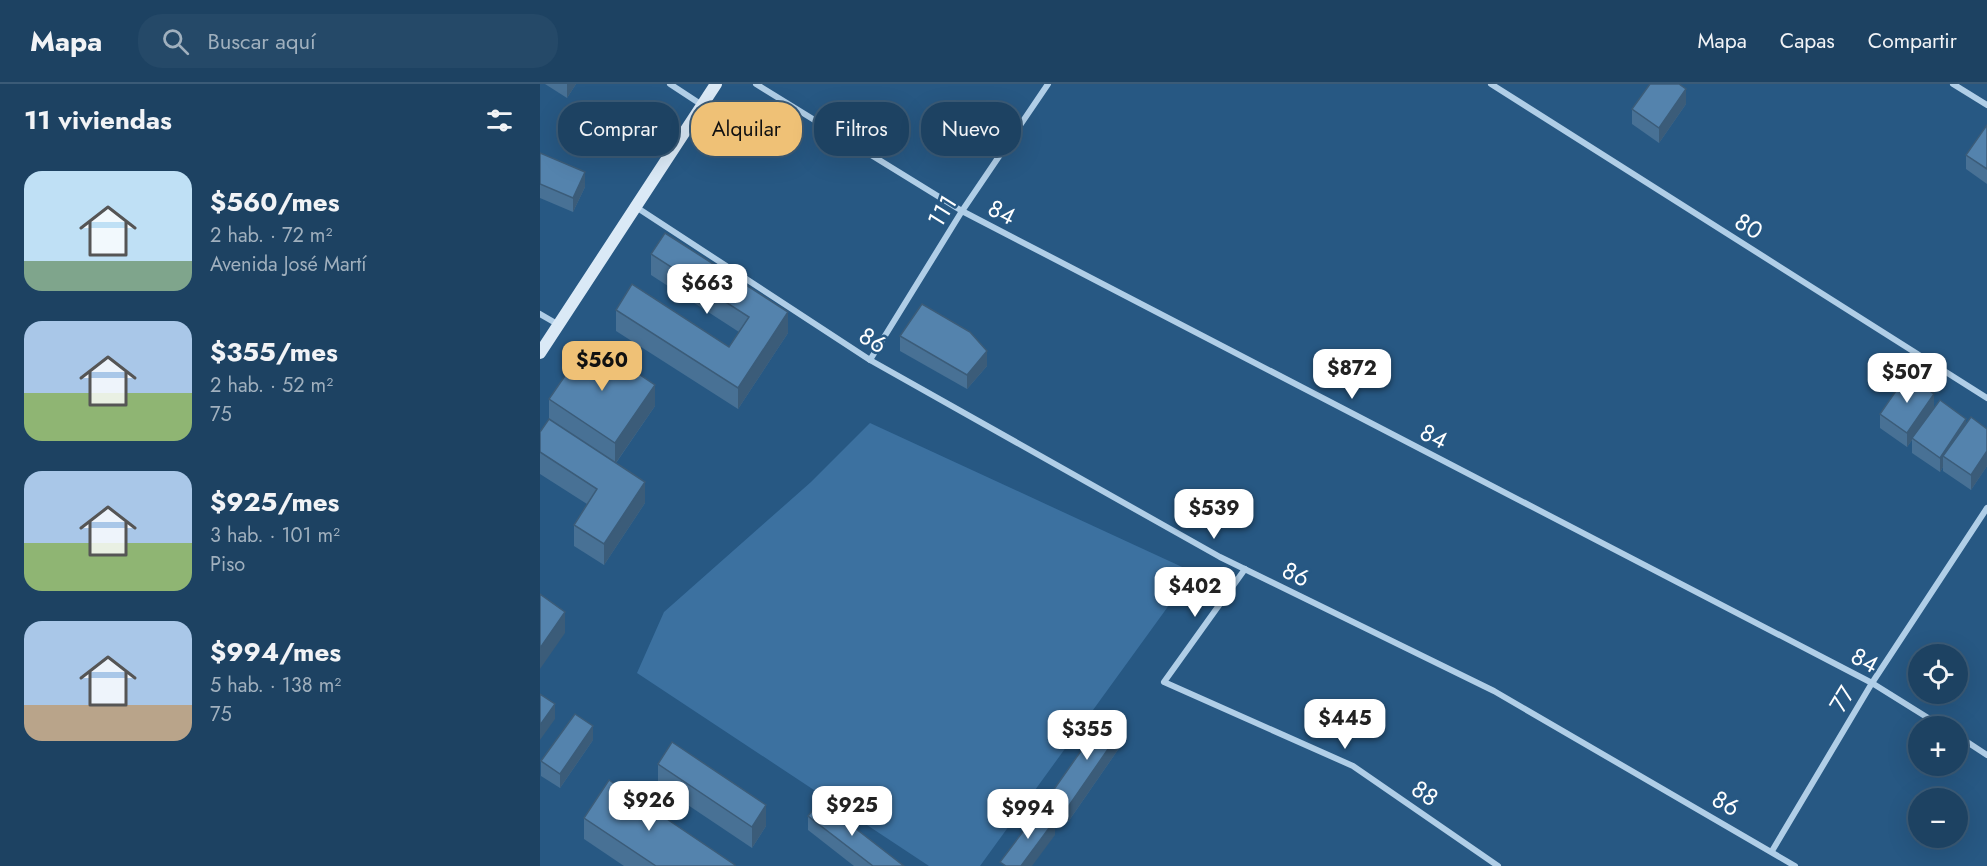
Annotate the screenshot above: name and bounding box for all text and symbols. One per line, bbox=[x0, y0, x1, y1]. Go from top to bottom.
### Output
search box bbox=[138, 14, 558, 68]
text: Mapa bbox=[30, 21, 102, 62]
icon: search bbox=[159, 25, 192, 58]
text: Buscar aquí bbox=[207, 25, 316, 57]
text: Mapa bbox=[1698, 26, 1747, 56]
text: Capas bbox=[1780, 26, 1835, 56]
text: Compartir bbox=[1868, 26, 1957, 56]
text: 11 viviendas bbox=[24, 101, 172, 139]
chip: Comprar bbox=[558, 102, 679, 156]
chip: Alquilar bbox=[691, 102, 802, 156]
chip: Filtros bbox=[814, 102, 909, 156]
chip: Nuevo bbox=[921, 102, 1021, 156]
icon: filters bbox=[483, 104, 516, 137]
text: $560/mes bbox=[210, 183, 340, 221]
street label: 111 bbox=[919, 188, 965, 234]
street label: 84 bbox=[982, 190, 1022, 234]
icon: home bbox=[72, 195, 144, 267]
street label: 80 bbox=[1728, 204, 1770, 248]
text: 2 hab. · 72 m² bbox=[210, 221, 332, 250]
text: Avenida José Martí bbox=[210, 250, 366, 279]
pin: $663 bbox=[671, 264, 743, 315]
text: $663 bbox=[681, 269, 733, 298]
street label: 86 bbox=[852, 318, 894, 362]
text: $355/mes bbox=[210, 333, 338, 371]
pin: $560 bbox=[566, 341, 638, 392]
icon: home bbox=[72, 345, 144, 417]
text: $560 bbox=[576, 346, 628, 375]
pin: $872 bbox=[1316, 349, 1388, 400]
pin: $507 bbox=[1871, 353, 1943, 404]
text: $872 bbox=[1327, 354, 1377, 383]
text: $507 bbox=[1882, 358, 1932, 387]
text: 2 hab. · 52 m² bbox=[210, 371, 333, 400]
text: 75 bbox=[210, 400, 232, 429]
street label: 84 bbox=[1414, 414, 1454, 458]
text: $925/mes bbox=[210, 483, 339, 521]
pin: $539 bbox=[1178, 489, 1250, 540]
text: $539 bbox=[1188, 494, 1240, 523]
icon: home bbox=[72, 495, 144, 567]
text: 3 hab. · 101 m² bbox=[210, 521, 340, 550]
text: Piso bbox=[210, 550, 245, 579]
street label: 86 bbox=[1276, 552, 1316, 596]
pin: $402 bbox=[1159, 567, 1231, 618]
text: $402 bbox=[1169, 572, 1221, 601]
text: $994/mes bbox=[210, 633, 341, 671]
street label: 84 bbox=[1845, 638, 1885, 682]
map controls bbox=[1908, 644, 1968, 848]
button: locate bbox=[1908, 644, 1968, 704]
icon: home bbox=[72, 645, 144, 717]
text: 5 hab. · 138 m² bbox=[210, 671, 341, 700]
street label: 77 bbox=[1821, 679, 1864, 719]
pin: $445 bbox=[1309, 699, 1381, 750]
text: 75 bbox=[210, 700, 232, 729]
text: $445 bbox=[1318, 704, 1372, 733]
pin: $355 bbox=[1051, 710, 1123, 761]
text: $355 bbox=[1062, 715, 1112, 744]
button: + bbox=[1908, 716, 1968, 776]
street label: 88 bbox=[1404, 771, 1446, 815]
pin: $926 bbox=[613, 781, 685, 832]
street label: 86 bbox=[1706, 781, 1746, 825]
text: $926 bbox=[623, 786, 675, 815]
pin: $925 bbox=[816, 786, 888, 837]
button: − bbox=[1908, 788, 1968, 848]
pin: $994 bbox=[992, 789, 1064, 840]
text: $925 bbox=[826, 791, 878, 820]
text: $994 bbox=[1001, 794, 1055, 823]

